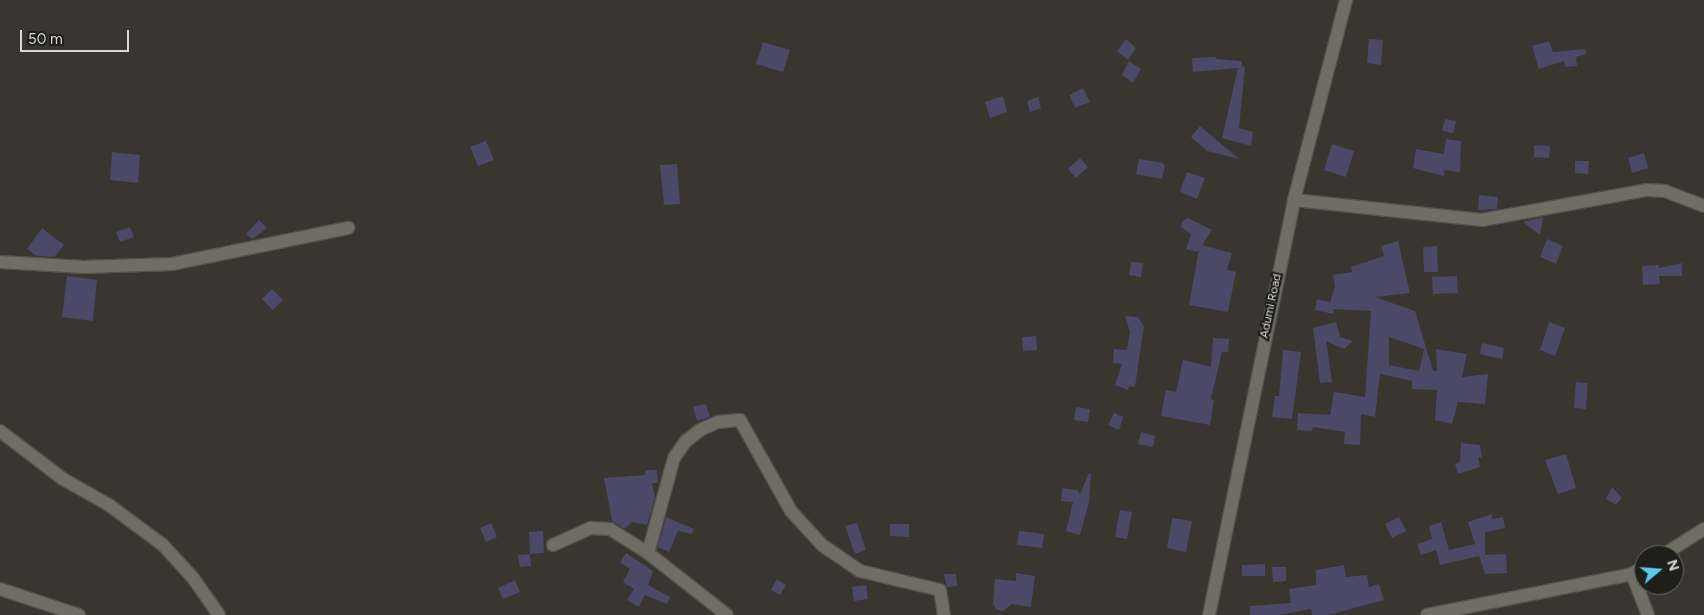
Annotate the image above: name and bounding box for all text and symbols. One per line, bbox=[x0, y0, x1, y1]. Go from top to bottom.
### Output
scale bar bbox=[22, 20, 131, 52]
text: 50 m bbox=[28, 30, 63, 48]
street label: Adumi Road bbox=[1257, 273, 1285, 339]
north arrow bbox=[1634, 545, 1684, 595]
text: N bbox=[1663, 558, 1683, 573]

